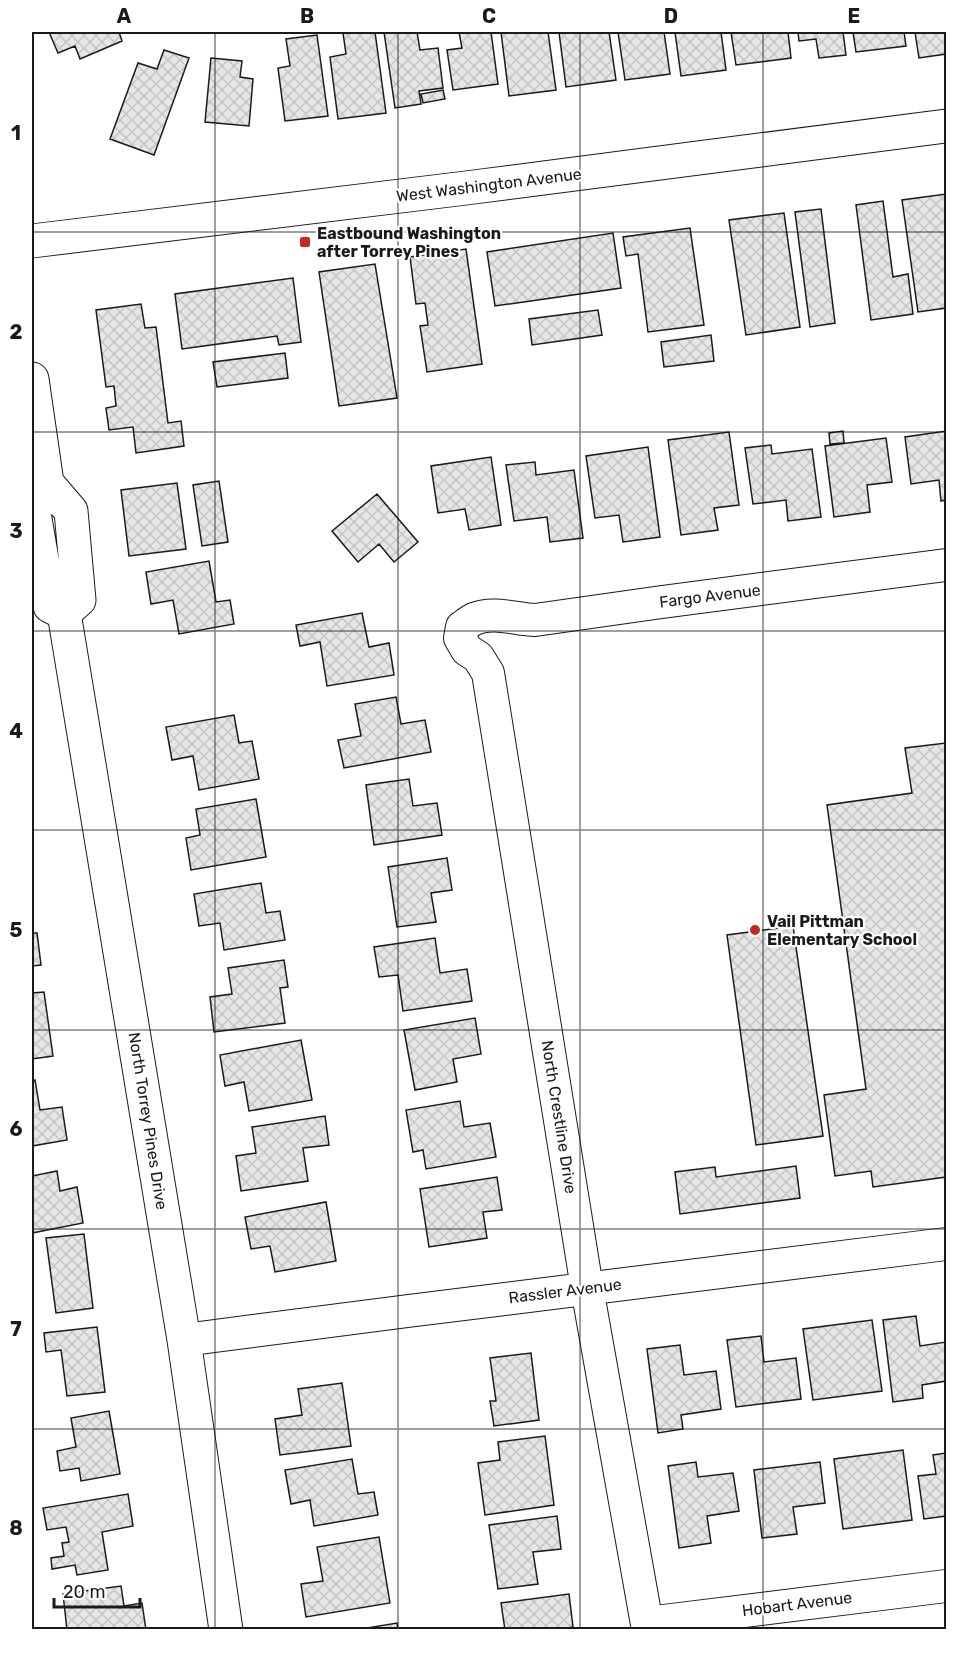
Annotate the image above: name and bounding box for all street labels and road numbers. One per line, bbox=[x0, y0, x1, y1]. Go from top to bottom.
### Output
street label: West Washington Avenue bbox=[395, 164, 583, 206]
street label: Fargo Avenue bbox=[658, 580, 762, 612]
street label: North Torrey Pines Drive bbox=[125, 1031, 171, 1211]
street label: North Crestline Drive bbox=[537, 1039, 581, 1195]
street label: Rassler Avenue bbox=[507, 1275, 623, 1307]
street label: Hobart Avenue bbox=[741, 1588, 853, 1620]

